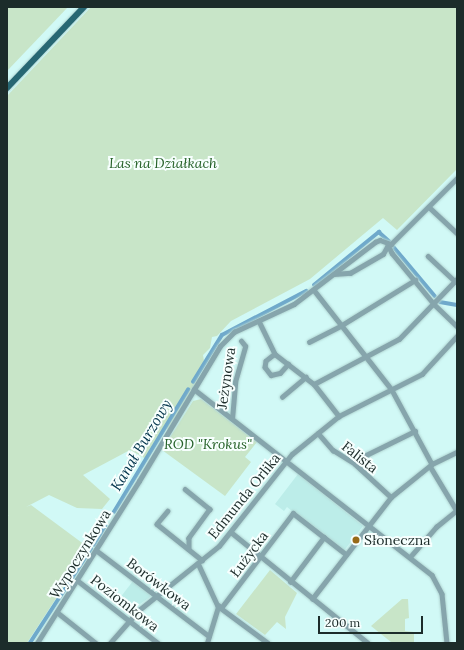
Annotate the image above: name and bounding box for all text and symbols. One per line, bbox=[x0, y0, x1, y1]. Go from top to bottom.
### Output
park label: Las na Działkach bbox=[109, 155, 217, 171]
street label: Jeżynowa bbox=[213, 346, 239, 410]
water label: Kanał Burzowy bbox=[107, 396, 175, 494]
park label: ROD "Krokus" bbox=[164, 436, 252, 452]
street label: Falista bbox=[339, 438, 381, 476]
street label: Edmunda Orlika bbox=[204, 450, 284, 542]
street label: Wypoczynkowa bbox=[46, 506, 114, 602]
street label: Łużycka bbox=[226, 528, 272, 580]
place label: Słoneczna bbox=[364, 532, 431, 548]
marker: Słoneczna bbox=[351, 535, 361, 545]
street label: Borówkowa bbox=[124, 554, 194, 614]
street label: Poziomkowa bbox=[87, 571, 163, 635]
scale bar bbox=[320, 608, 425, 634]
text: 200 m bbox=[325, 615, 360, 630]

